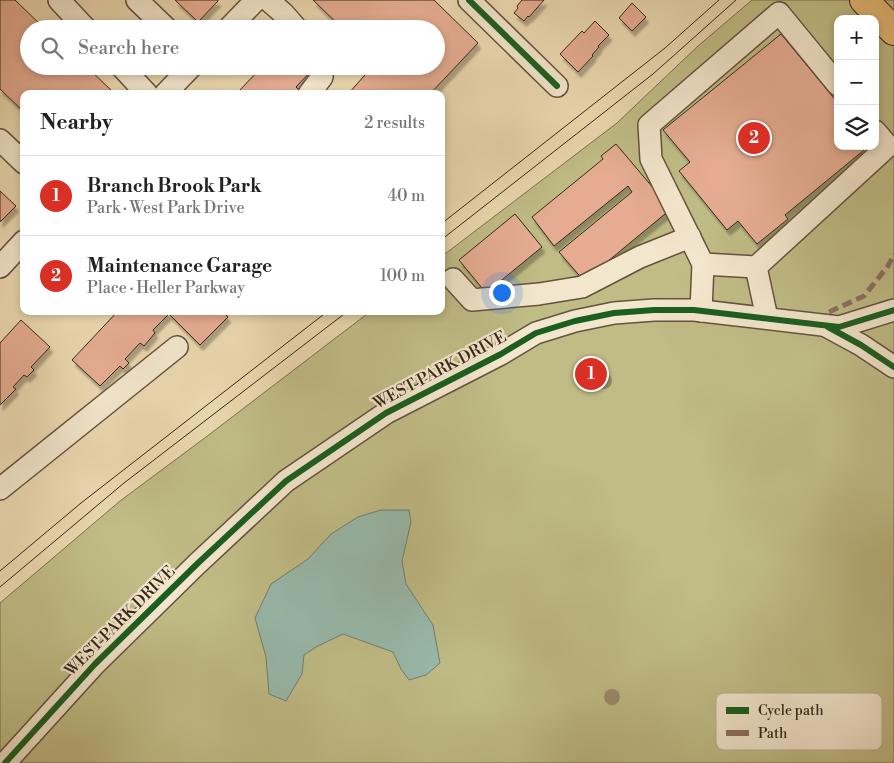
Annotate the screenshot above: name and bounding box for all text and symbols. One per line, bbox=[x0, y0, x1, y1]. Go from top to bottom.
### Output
map controls bbox=[834, 15, 879, 150]
button: + bbox=[834, 15, 879, 60]
search box bbox=[20, 20, 445, 75]
icon: search bbox=[38, 34, 66, 62]
text: Search here bbox=[78, 36, 179, 60]
button: − bbox=[834, 60, 879, 105]
button: layers bbox=[834, 105, 879, 150]
text: Nearby bbox=[40, 110, 113, 136]
text: 2 results bbox=[364, 113, 425, 133]
pin: 2 bbox=[738, 119, 770, 157]
text: Branch Brook Park bbox=[87, 174, 262, 198]
text: 1 bbox=[52, 186, 60, 206]
text: 40 m bbox=[388, 186, 425, 206]
text: Park · West Park Drive bbox=[87, 198, 245, 218]
text: Maintenance Garage bbox=[87, 254, 272, 278]
text: 2 bbox=[51, 266, 61, 286]
text: 100 m bbox=[380, 266, 425, 286]
text: Place · Heller Parkway bbox=[87, 278, 245, 298]
your location bbox=[489, 280, 515, 306]
street label: WEST PARK DRIVE bbox=[369, 326, 510, 414]
pin: 1 bbox=[575, 355, 607, 393]
street label: WEST PARK DRIVE bbox=[60, 562, 179, 681]
legend bbox=[716, 693, 882, 750]
text: Cycle path bbox=[758, 702, 824, 720]
text: Path bbox=[758, 725, 788, 743]

